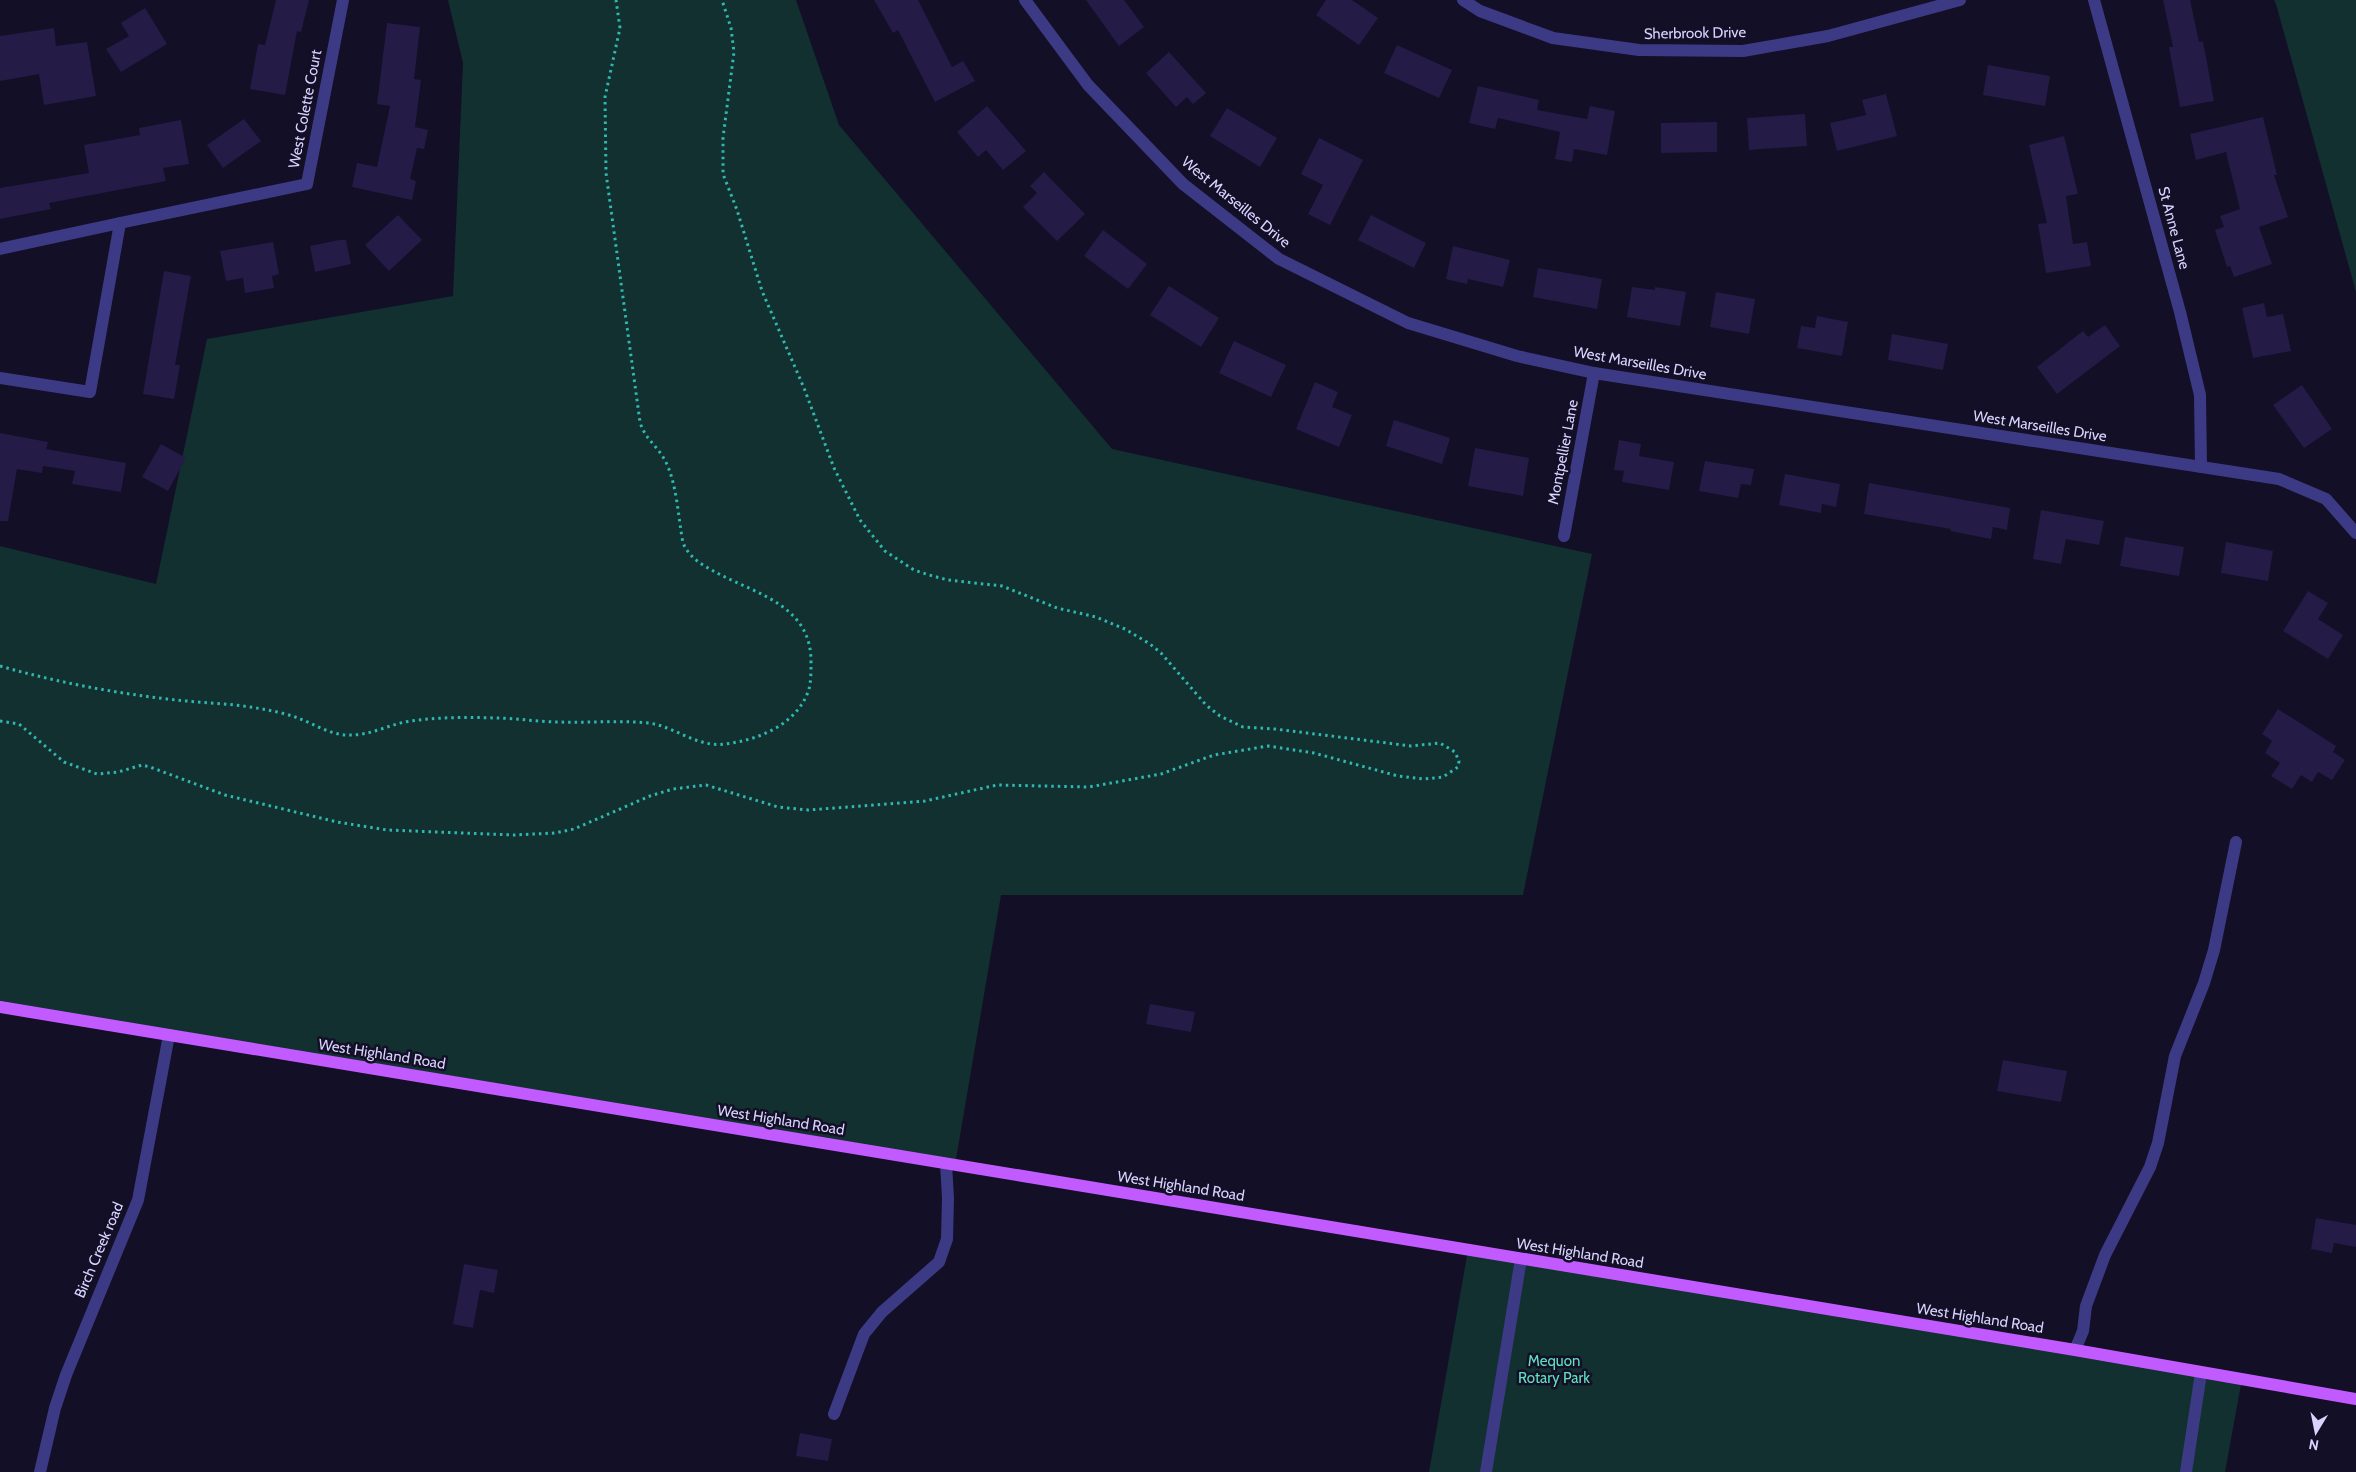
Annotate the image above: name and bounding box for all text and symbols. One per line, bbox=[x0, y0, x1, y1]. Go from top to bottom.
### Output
street label: Sherbrook Drive bbox=[1644, 23, 1747, 43]
street label: West Colette Court bbox=[285, 48, 325, 170]
street label: West Marseilles Drive bbox=[1178, 153, 1294, 252]
street label: St Anne Lane bbox=[2154, 185, 2194, 272]
street label: West Marseilles Drive bbox=[1572, 342, 1708, 384]
street label: Montpellier Lane bbox=[1544, 398, 1582, 506]
street label: West Marseilles Drive bbox=[1972, 407, 2108, 445]
street label: West Highland Road bbox=[317, 1035, 447, 1073]
street label: West Highland Road bbox=[716, 1101, 846, 1139]
street label: West Highland Road bbox=[1116, 1167, 1246, 1205]
street label: Birch Creek road bbox=[71, 1199, 127, 1301]
street label: West Highland Road bbox=[1515, 1234, 1645, 1272]
street label: West Highland Road bbox=[1915, 1299, 2045, 1337]
park label: Mequon Rotary Park bbox=[1518, 1352, 1590, 1387]
north arrow bbox=[2291, 1407, 2341, 1457]
text: N bbox=[2307, 1435, 2320, 1455]

